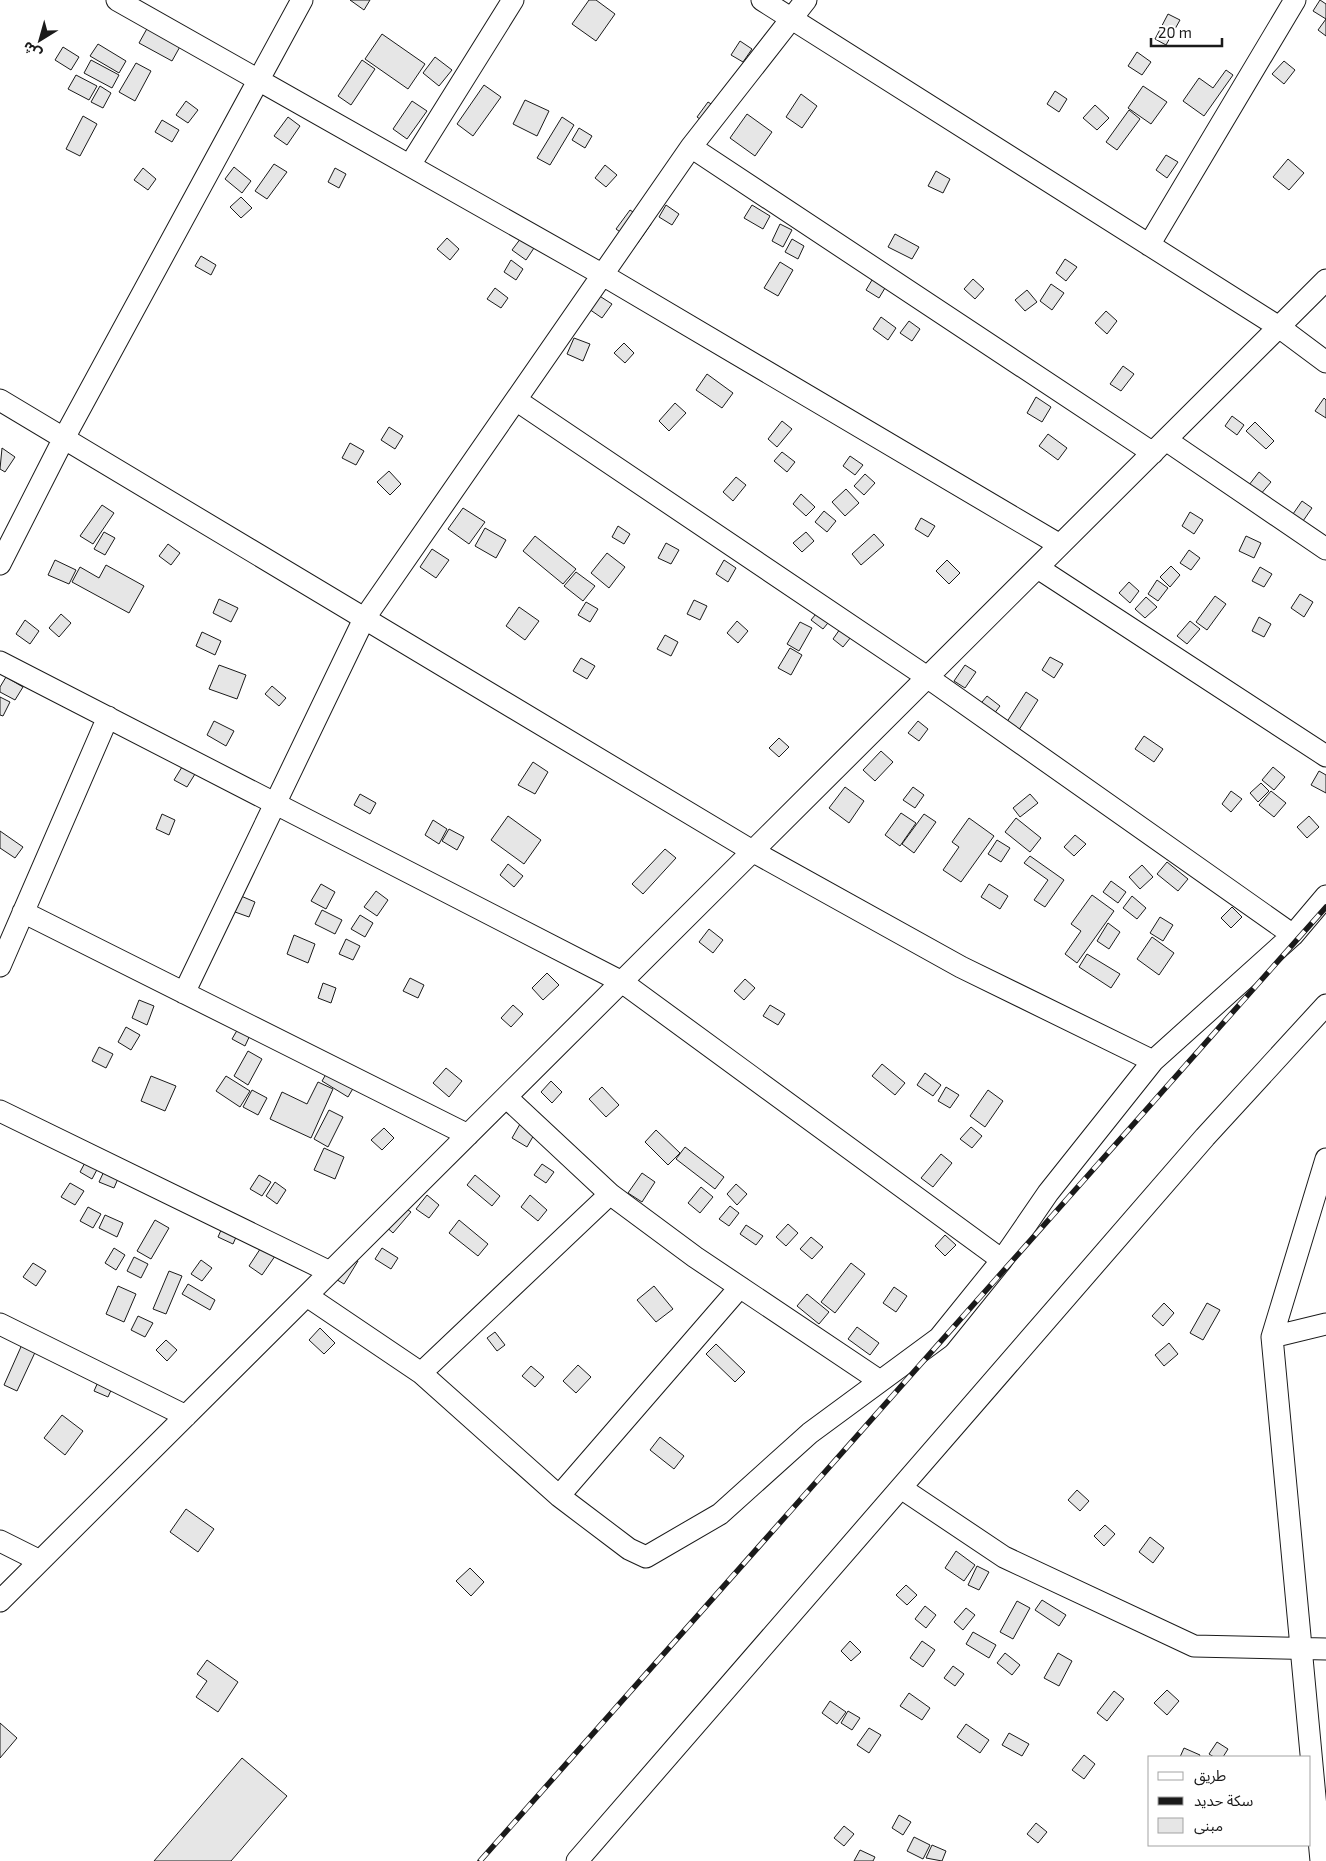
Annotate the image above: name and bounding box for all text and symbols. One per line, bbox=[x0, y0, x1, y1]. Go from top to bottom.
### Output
north arrow bbox=[15, 15, 65, 65]
scale bar bbox=[1151, 15, 1222, 47]
text: 20 m bbox=[1158, 23, 1192, 41]
text: ش bbox=[19, 38, 45, 63]
legend bbox=[1148, 1756, 1311, 1846]
text: طريق bbox=[1194, 1766, 1226, 1786]
text: سكة حديد bbox=[1194, 1791, 1254, 1809]
text: مبنى bbox=[1194, 1816, 1223, 1835]

